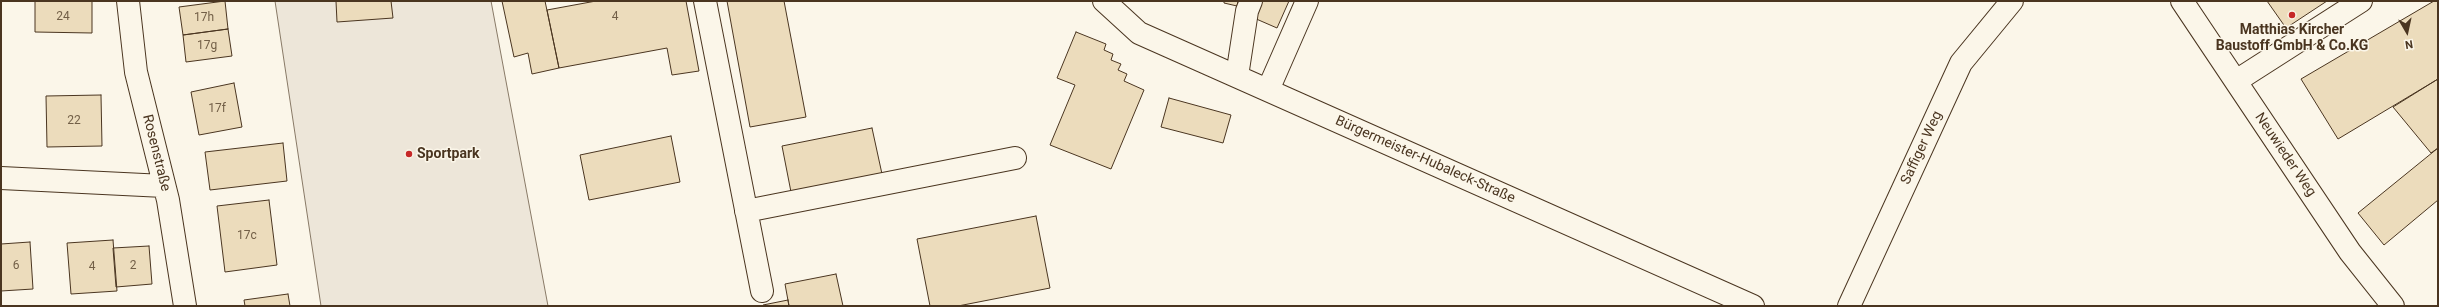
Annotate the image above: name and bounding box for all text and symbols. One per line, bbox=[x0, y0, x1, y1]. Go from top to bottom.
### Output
house number: 24 bbox=[56, 10, 70, 24]
house number: 4 bbox=[612, 10, 618, 24]
marker: Matthias Kircher Baustoff GmbH & Co.KG bbox=[2287, 10, 2297, 20]
house number: 17h bbox=[194, 11, 214, 25]
north arrow bbox=[2387, 12, 2427, 52]
place label: Matthias Kircher Baustoff GmbH & Co.KG bbox=[2216, 22, 2368, 54]
text: N bbox=[2404, 37, 2414, 51]
house number: 17g bbox=[197, 39, 217, 53]
house number: 17f bbox=[208, 102, 226, 116]
street label: Saffiger Weg bbox=[1898, 109, 1946, 187]
street label: Neuwieder Weg bbox=[2251, 110, 2319, 200]
street label: Rosenstraße bbox=[138, 113, 174, 193]
street label: Bürgermeister-Hubaleck-Straße bbox=[1332, 113, 1518, 207]
house number: 22 bbox=[67, 114, 81, 128]
place label: Sportpark bbox=[417, 146, 480, 162]
marker: Sportpark bbox=[404, 149, 414, 159]
house number: 17c bbox=[237, 229, 257, 243]
house number: 6 bbox=[13, 259, 19, 273]
house number: 2 bbox=[130, 259, 136, 273]
house number: 4 bbox=[89, 260, 95, 274]

